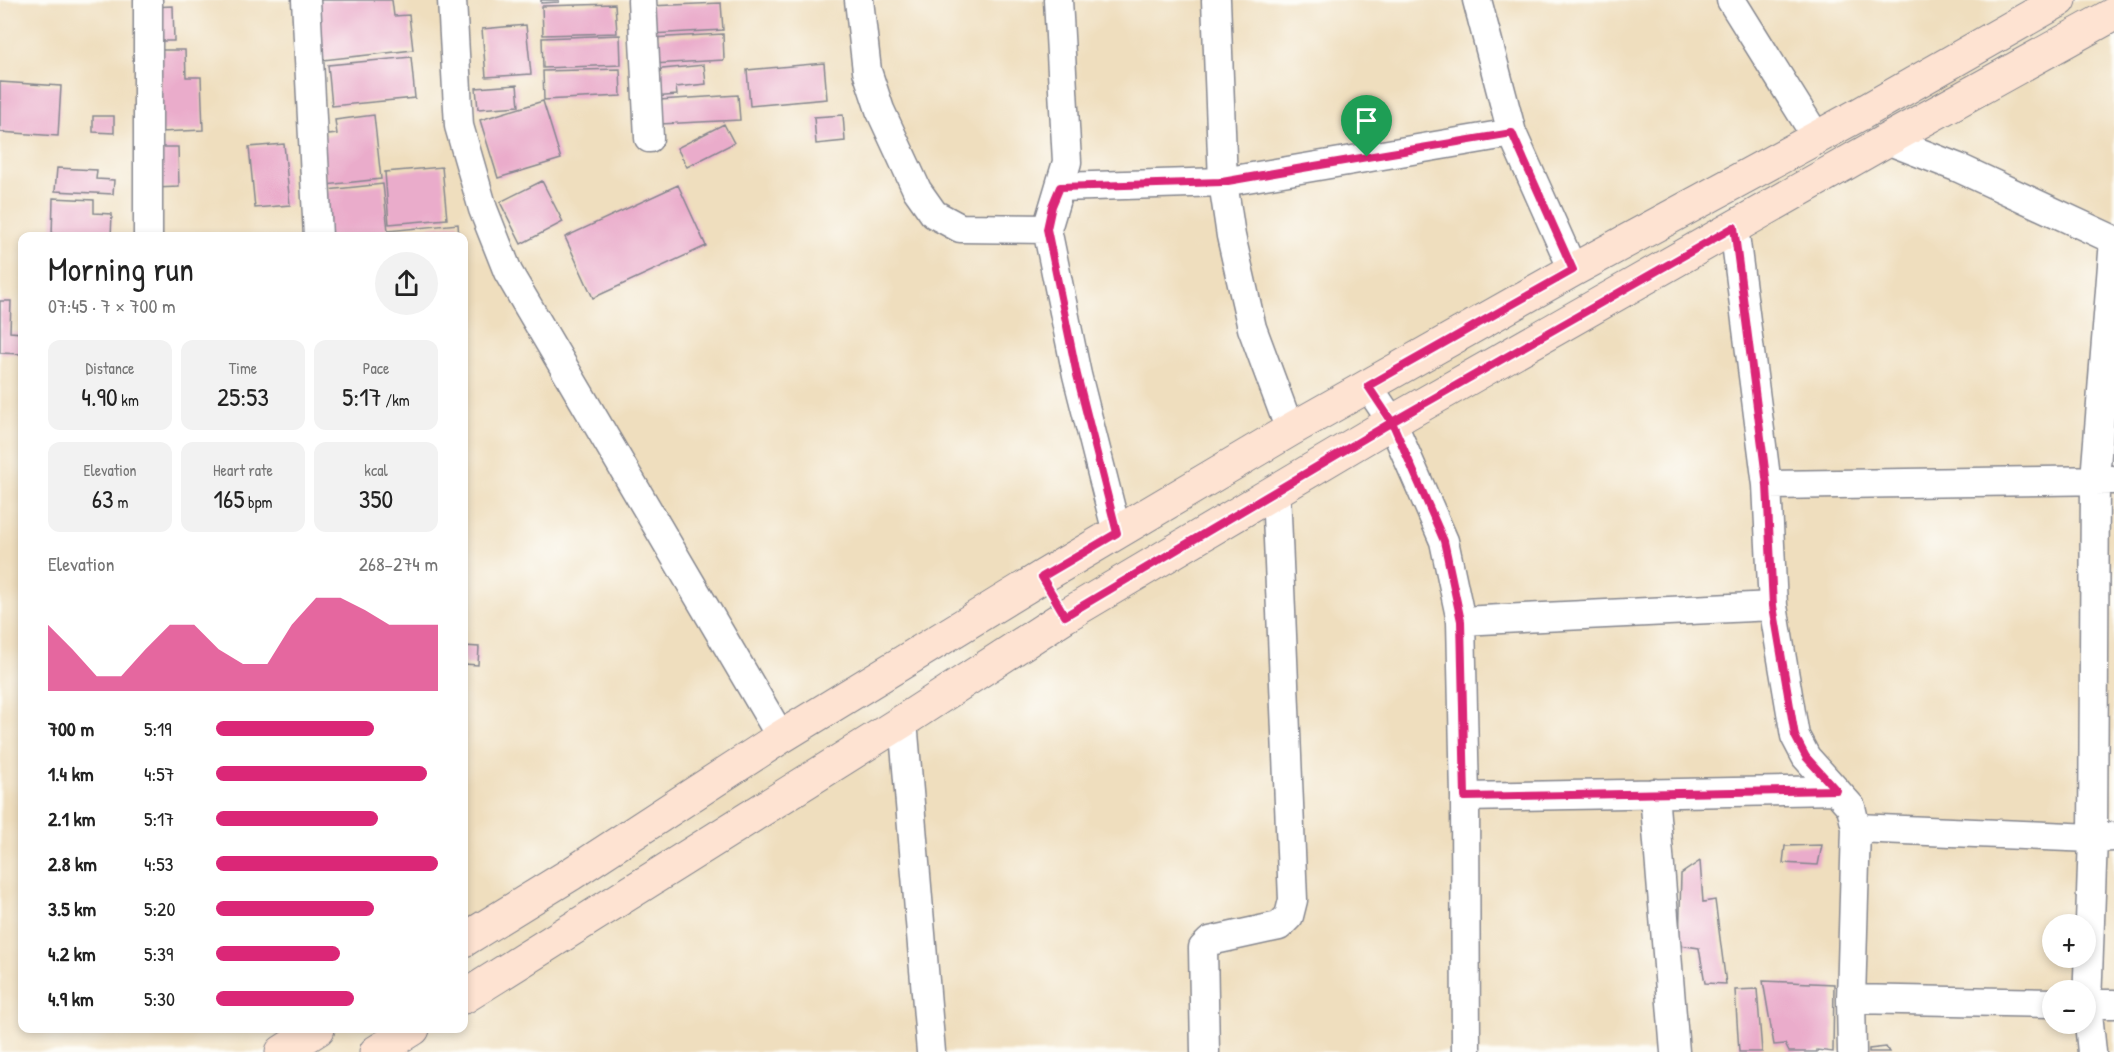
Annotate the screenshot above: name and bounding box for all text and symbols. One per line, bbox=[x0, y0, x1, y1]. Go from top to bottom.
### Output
pin bbox=[1341, 95, 1392, 157]
icon: arrive bbox=[1350, 104, 1383, 137]
text: Morning run bbox=[48, 247, 194, 291]
button: share bbox=[375, 252, 438, 315]
text: 07:45 · 7 × 700 m bbox=[48, 292, 176, 319]
text: Distance bbox=[86, 357, 134, 379]
text: Time bbox=[229, 357, 257, 379]
text: Pace bbox=[363, 357, 389, 379]
text: 4.90 bbox=[81, 379, 118, 414]
text: 25:53 bbox=[217, 379, 269, 414]
text: 5:17 bbox=[342, 379, 382, 414]
text: km bbox=[118, 389, 139, 411]
text: /km bbox=[382, 389, 410, 411]
text: Elevation bbox=[83, 459, 137, 481]
text: Heart rate bbox=[213, 459, 273, 481]
text: kcal bbox=[364, 459, 388, 481]
text: 63 bbox=[92, 481, 114, 516]
text: 165 bbox=[214, 481, 244, 516]
text: 350 bbox=[359, 481, 393, 516]
text: m bbox=[114, 491, 128, 513]
text: bpm bbox=[244, 491, 272, 513]
text: Elevation bbox=[48, 550, 114, 577]
text: 268–274 m bbox=[359, 550, 438, 577]
text: 700 m bbox=[48, 715, 94, 742]
text: 5:19 bbox=[144, 715, 172, 742]
text: 1.4 km bbox=[48, 760, 94, 787]
text: 4:57 bbox=[144, 760, 175, 787]
text: 2.1 km bbox=[48, 805, 95, 832]
text: 5:17 bbox=[144, 805, 174, 832]
text: 2.8 km bbox=[48, 850, 97, 877]
text: 4:53 bbox=[144, 850, 174, 877]
text: 3.5 km bbox=[48, 895, 96, 922]
text: 5:20 bbox=[144, 895, 175, 922]
map controls bbox=[2042, 914, 2096, 1034]
button: + bbox=[2042, 914, 2096, 968]
text: 4.2 km bbox=[48, 940, 96, 967]
text: 5:39 bbox=[144, 940, 173, 967]
button: − bbox=[2042, 980, 2096, 1034]
text: 4.9 km bbox=[48, 985, 94, 1012]
text: 5:30 bbox=[144, 985, 175, 1012]

